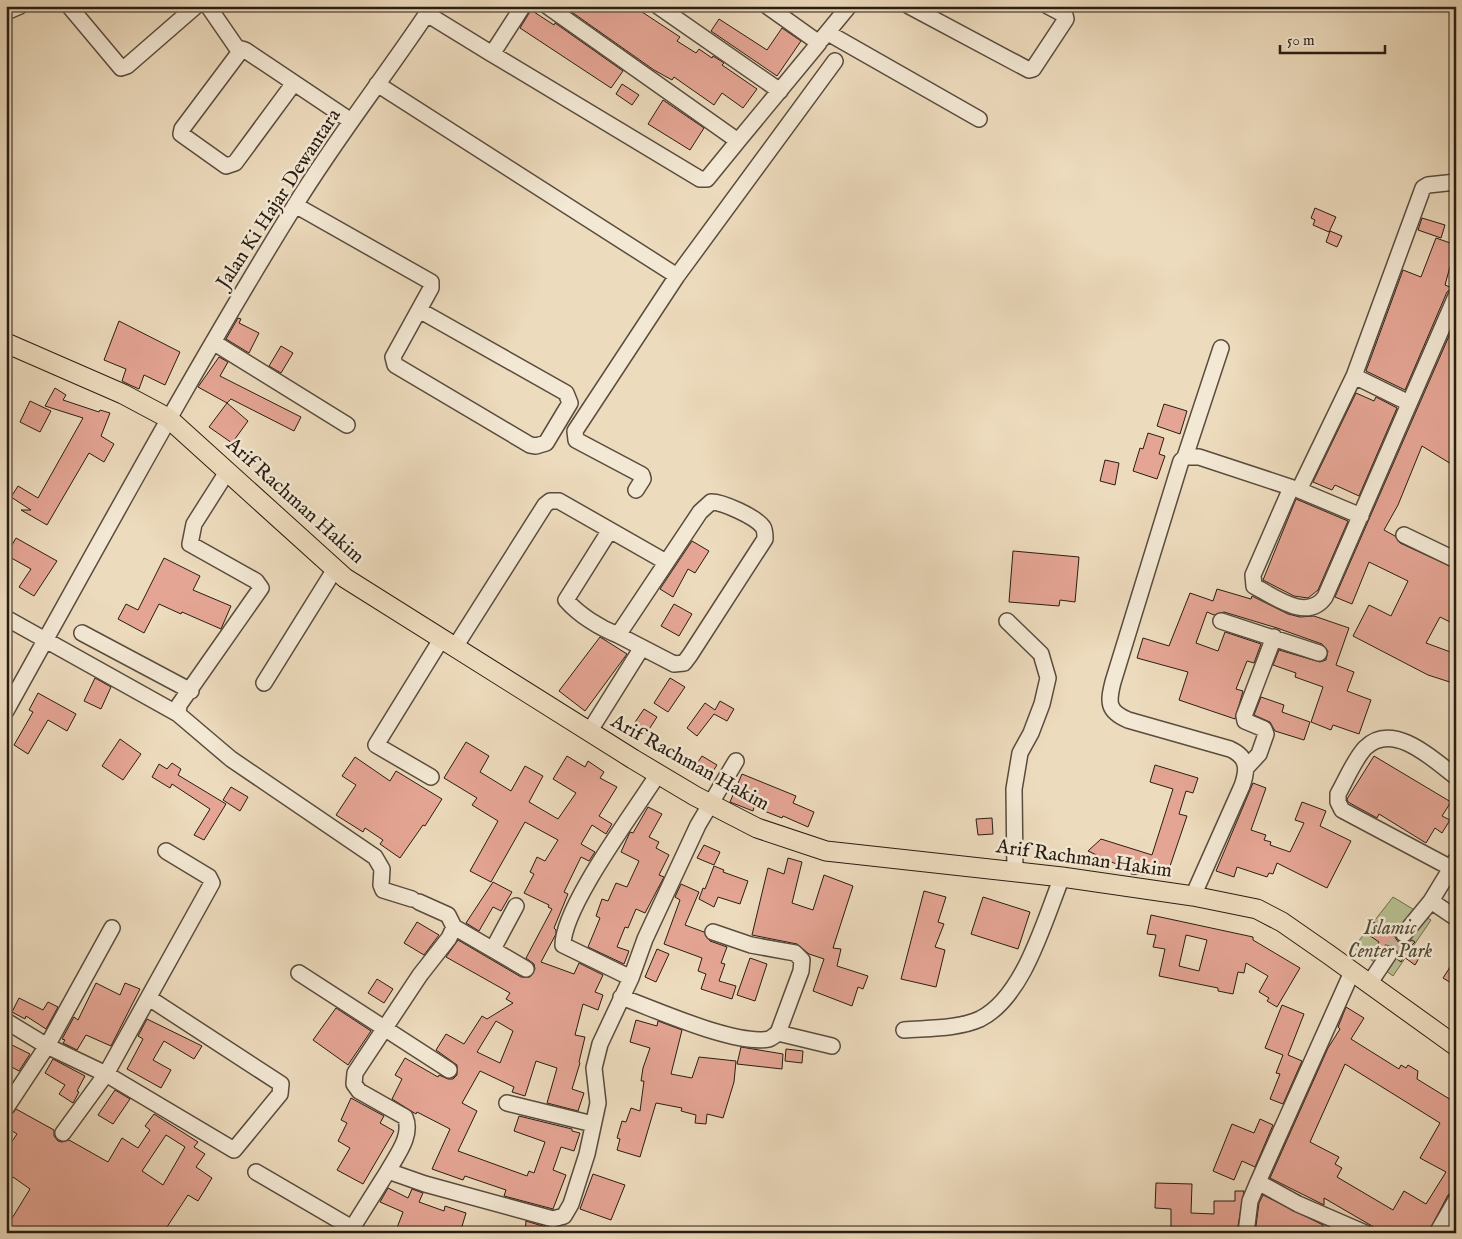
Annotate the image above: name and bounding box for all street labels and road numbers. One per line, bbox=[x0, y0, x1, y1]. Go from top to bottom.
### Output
street label: Jalan Ki Hajar Dewantara bbox=[210, 104, 347, 295]
street label: Arif Rachman Hakim bbox=[220, 432, 369, 570]
street label: Arif Rachman Hakim bbox=[606, 709, 774, 817]
street label: Arif Rachman Hakim bbox=[993, 834, 1174, 884]

